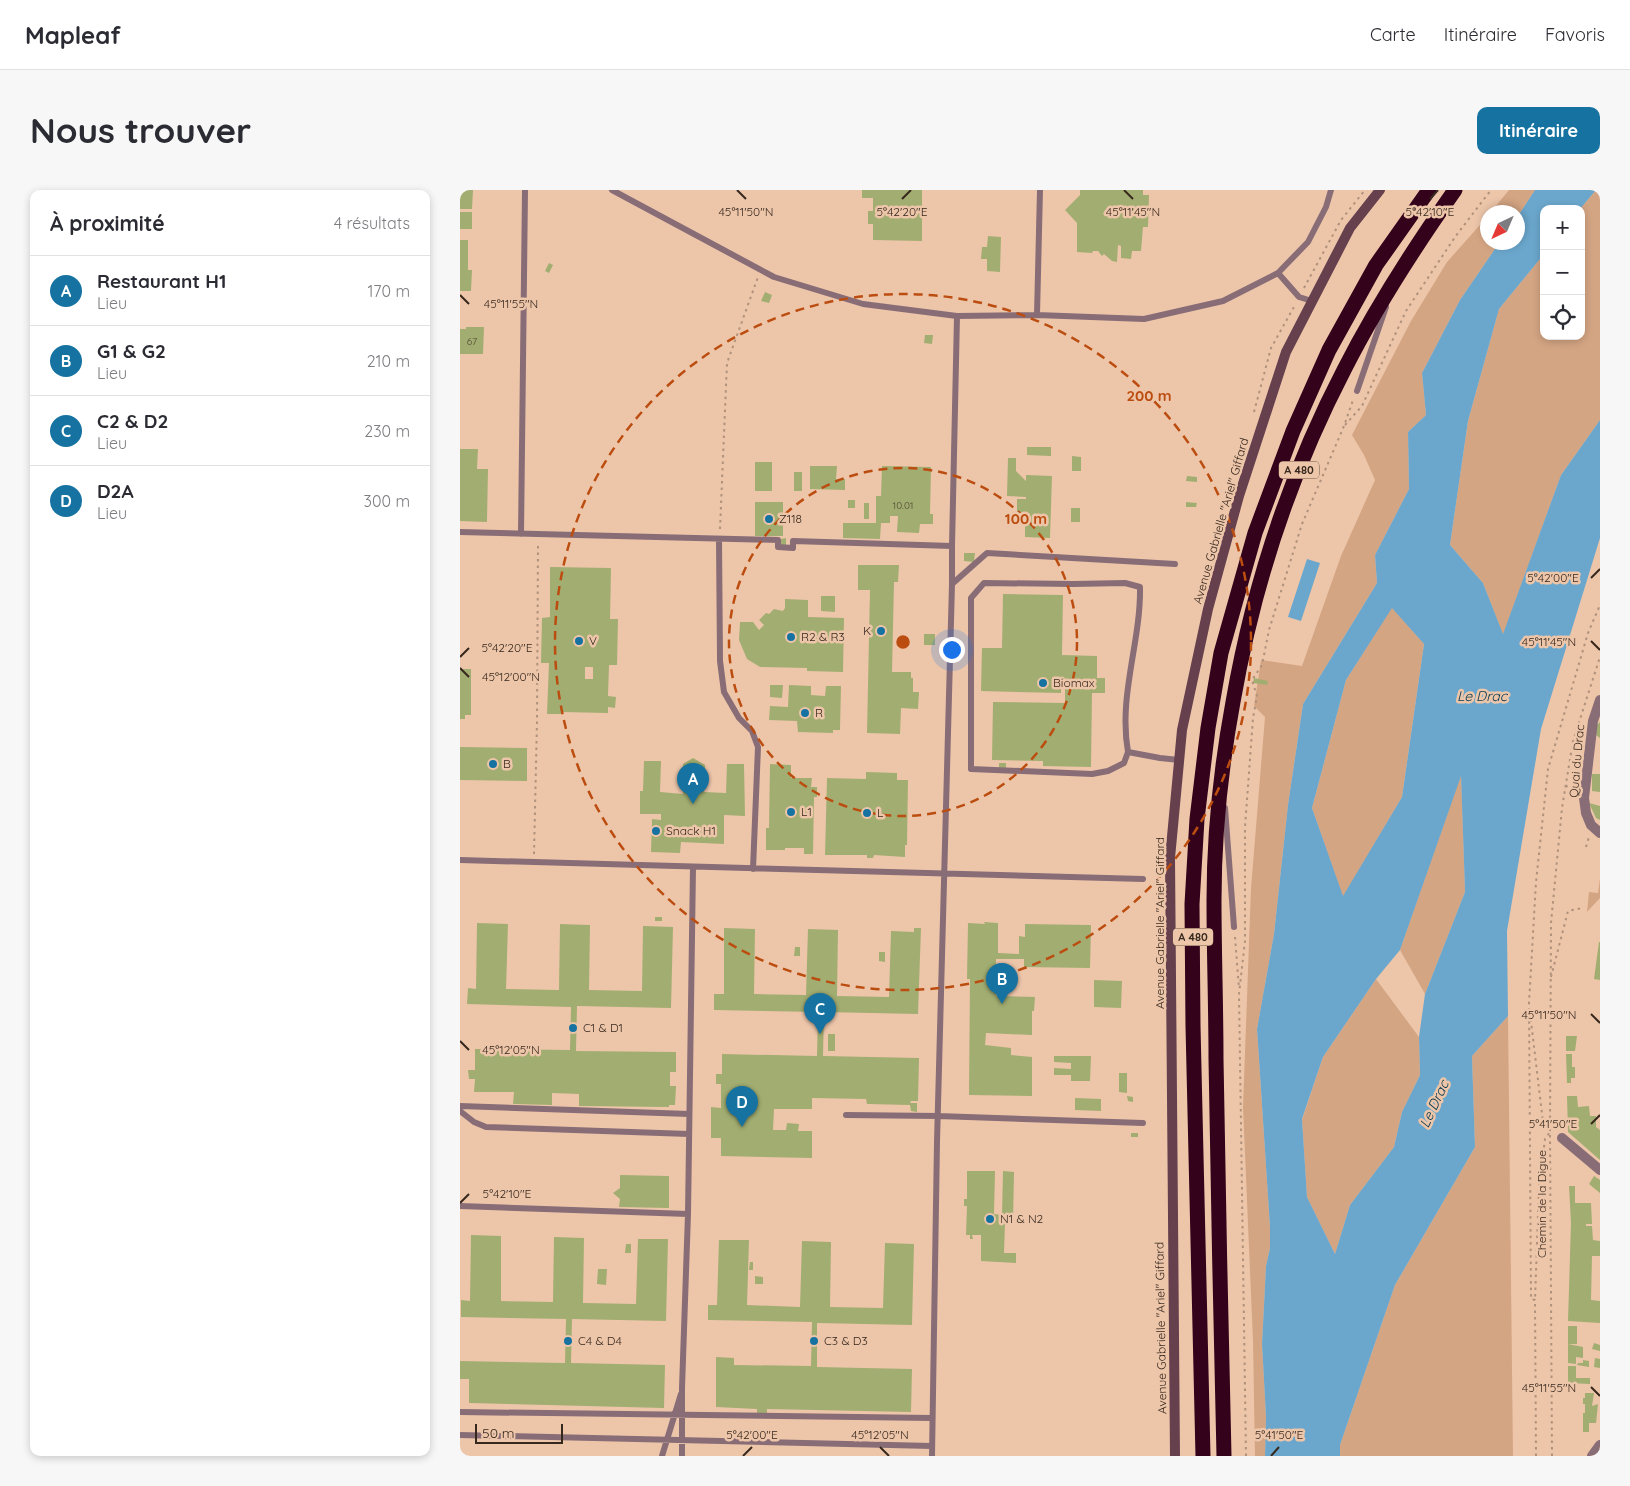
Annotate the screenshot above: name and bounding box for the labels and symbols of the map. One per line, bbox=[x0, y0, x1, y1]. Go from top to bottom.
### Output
text: 45°11'50"N bbox=[718, 204, 774, 219]
text: 5°42'20"E bbox=[876, 204, 928, 219]
text: 45°11'45"N bbox=[1106, 204, 1160, 219]
text: 5°42'10"E bbox=[1406, 204, 1455, 219]
north arrow bbox=[1480, 205, 1525, 250]
text: 45°11'55"N bbox=[484, 296, 538, 311]
house number: 67 bbox=[467, 335, 477, 348]
text: 200 m bbox=[1127, 386, 1172, 405]
street label: Avenue Gabrielle "Ariel" Giffard bbox=[1190, 436, 1251, 606]
road number: A 480 bbox=[1279, 462, 1319, 478]
house number: 10.01 bbox=[892, 499, 914, 512]
text: 100 m bbox=[1005, 509, 1047, 528]
place label: Z118 bbox=[779, 511, 802, 526]
marker: Z118 bbox=[763, 513, 775, 525]
text: 5°42'00"E bbox=[1527, 570, 1579, 585]
place label: K bbox=[863, 623, 871, 638]
marker: K bbox=[875, 625, 887, 637]
place label: R2 & R3 bbox=[801, 629, 845, 644]
marker: R2 & R3 bbox=[785, 631, 797, 643]
place label: V bbox=[589, 633, 597, 648]
centre of rings bbox=[894, 633, 912, 651]
text: 45°11'45"N bbox=[1522, 634, 1576, 649]
marker: V bbox=[573, 635, 585, 647]
your location bbox=[939, 637, 965, 663]
text: 5°42'20"E bbox=[481, 640, 533, 655]
text: 45°12'00"N bbox=[482, 669, 540, 684]
place label: Biomax bbox=[1053, 675, 1095, 690]
marker: Biomax bbox=[1037, 677, 1049, 689]
water label: Le Drac bbox=[1457, 687, 1509, 705]
place label: R bbox=[815, 705, 823, 720]
marker: R bbox=[799, 707, 811, 719]
street label: Quai du Drac bbox=[1566, 724, 1587, 798]
place label: B bbox=[503, 756, 511, 771]
marker: B bbox=[487, 758, 499, 770]
pin: A bbox=[677, 763, 709, 804]
place label: L1 bbox=[801, 804, 812, 819]
place label: L bbox=[877, 805, 884, 820]
marker: L1 bbox=[785, 806, 797, 818]
marker: L bbox=[861, 807, 873, 819]
place label: Snack H1 bbox=[666, 823, 716, 838]
marker: Snack H1 bbox=[650, 825, 662, 837]
street label: Avenue Gabrielle "Ariel" Giffard bbox=[1152, 837, 1167, 1009]
road number: A 480 bbox=[1173, 929, 1213, 946]
pin: B bbox=[986, 963, 1018, 1004]
pin: C bbox=[804, 993, 836, 1034]
text: 45°11'50"N bbox=[1521, 1007, 1577, 1022]
place label: C1 & D1 bbox=[583, 1020, 623, 1035]
marker: C1 & D1 bbox=[567, 1022, 579, 1034]
text: 45°12'05"N bbox=[482, 1042, 540, 1057]
water label: Le Drac bbox=[1415, 1076, 1454, 1131]
pin: D bbox=[726, 1086, 758, 1127]
text: 5°41'50"E bbox=[1529, 1116, 1577, 1131]
street label: Chemin de la Digue bbox=[1534, 1150, 1549, 1258]
text: 5°42'10"E bbox=[483, 1186, 532, 1201]
place label: N1 & N2 bbox=[1000, 1211, 1044, 1226]
marker: N1 & N2 bbox=[984, 1213, 996, 1225]
street label: Avenue Gabrielle "Ariel" Giffard bbox=[1151, 1242, 1170, 1414]
place label: C4 & D4 bbox=[578, 1333, 622, 1348]
place label: C3 & D3 bbox=[824, 1333, 868, 1348]
marker: C4 & D4 bbox=[562, 1335, 574, 1347]
marker: C3 & D3 bbox=[808, 1335, 820, 1347]
text: 45°11'55"N bbox=[1522, 1380, 1576, 1395]
scale bar bbox=[475, 1421, 562, 1444]
text: 5°42'00"E bbox=[726, 1427, 778, 1442]
text: 45°12'05"N bbox=[851, 1427, 909, 1442]
text: 5°41'50"E bbox=[1255, 1427, 1303, 1442]

